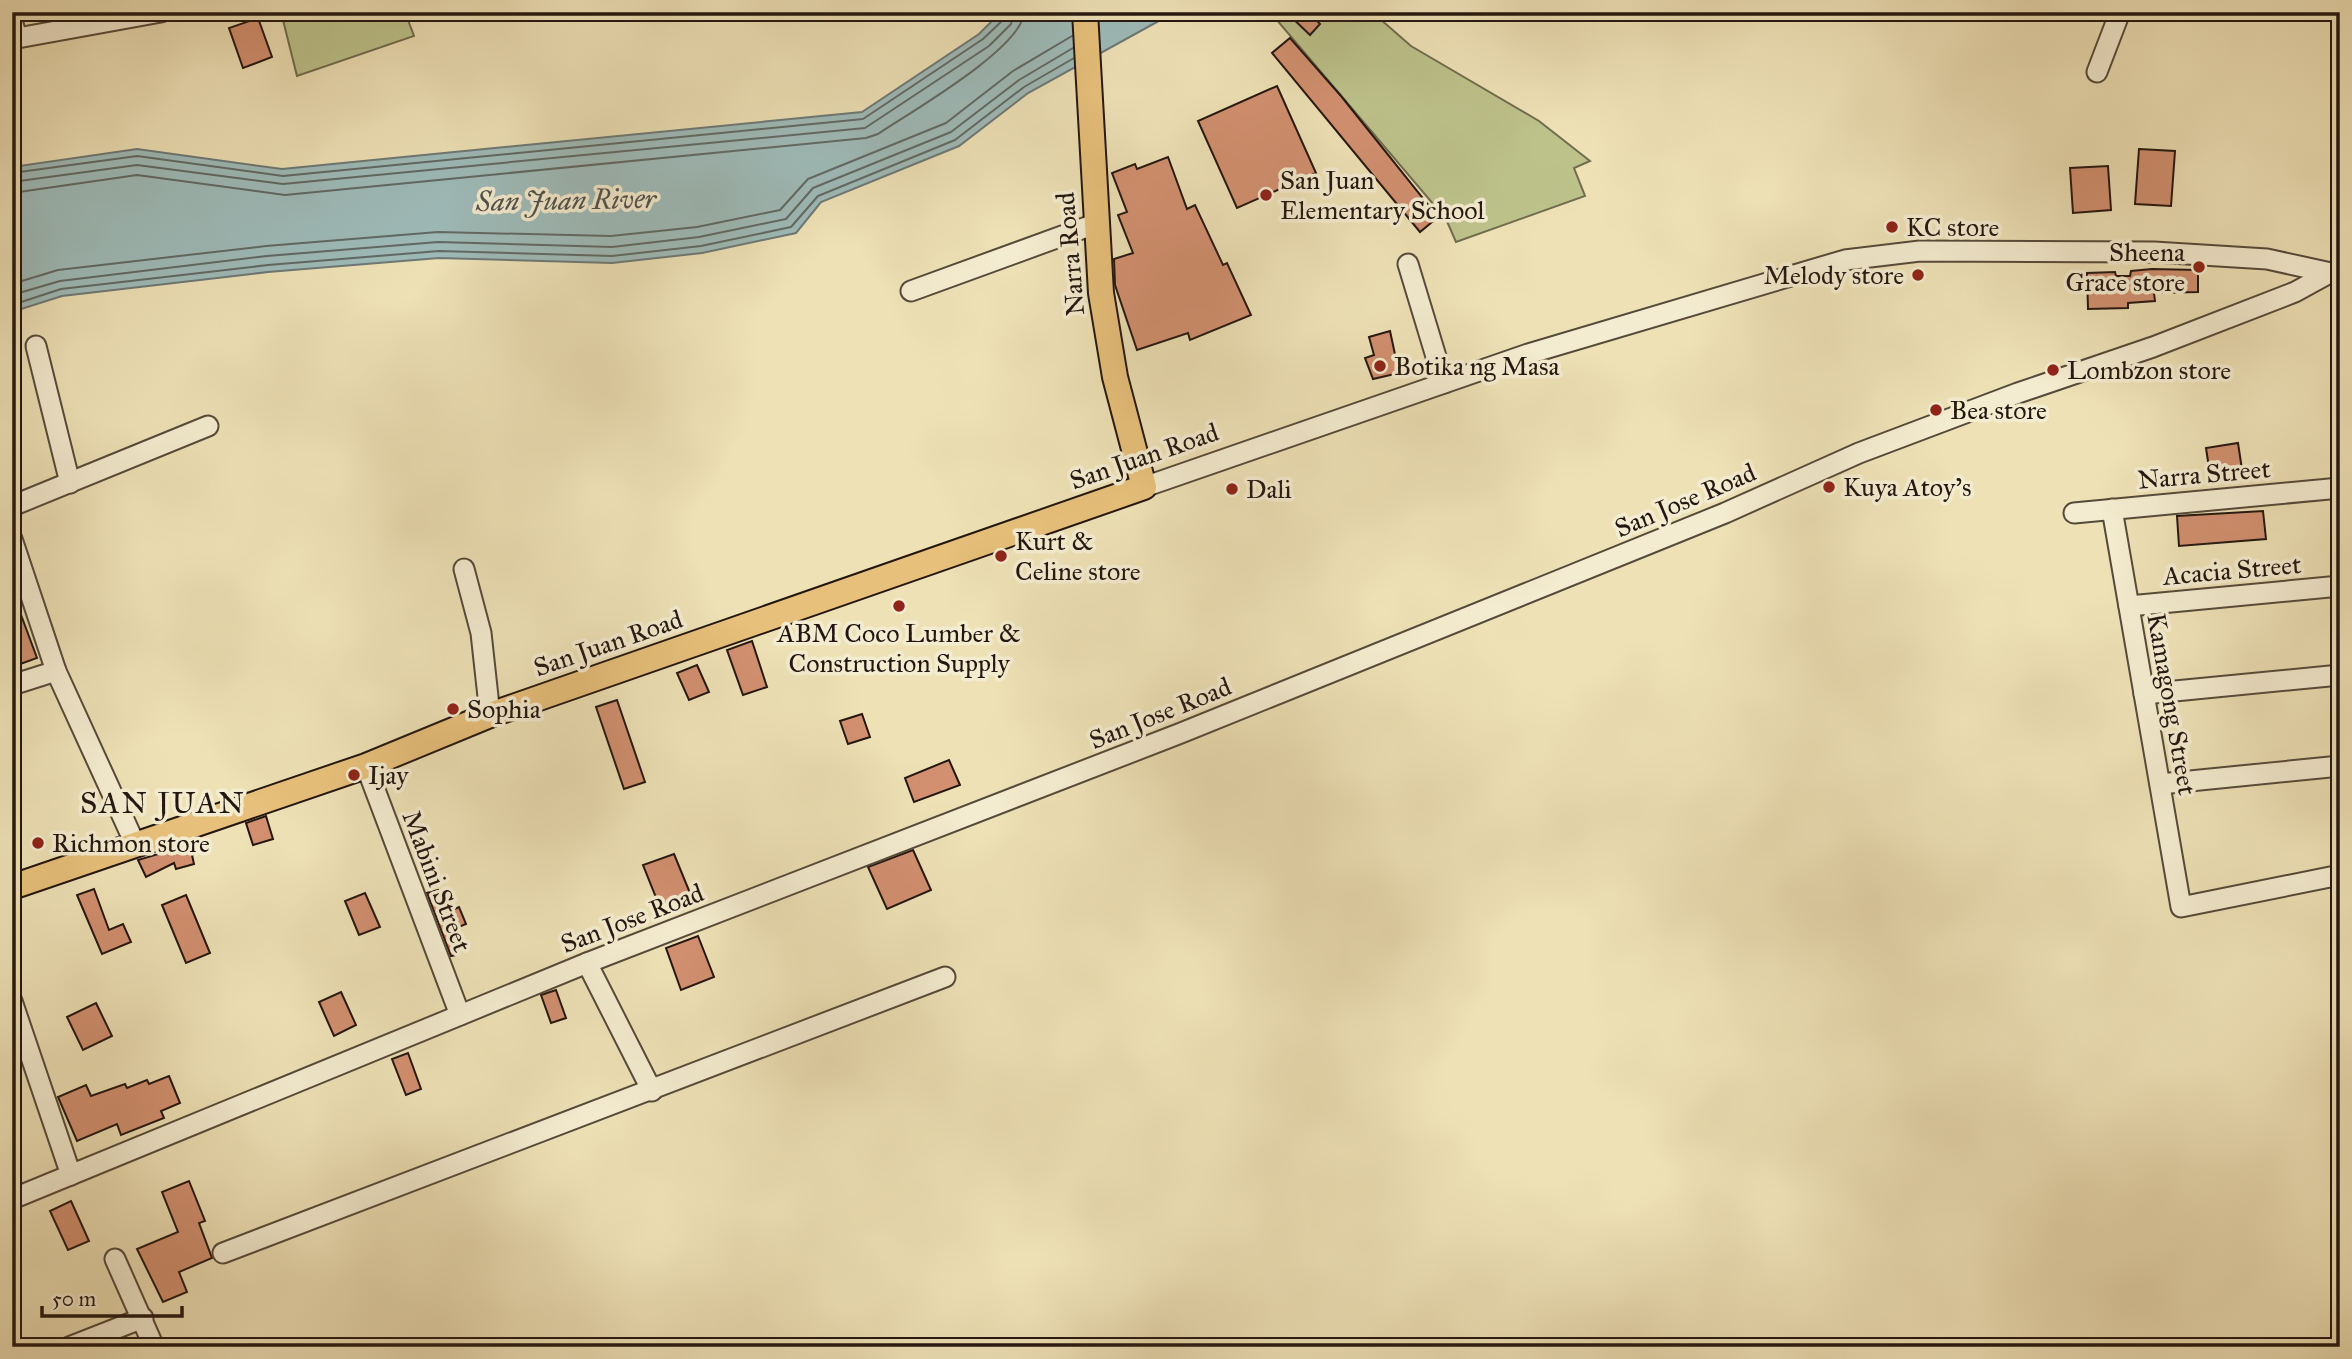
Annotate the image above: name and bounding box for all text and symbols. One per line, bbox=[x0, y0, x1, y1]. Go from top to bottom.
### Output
place label: San Juan Elementary School bbox=[1280, 164, 1484, 226]
water label: San Juan River bbox=[475, 181, 658, 219]
marker: San Juan Elementary School bbox=[1258, 187, 1274, 203]
street label: Narra Road bbox=[1049, 191, 1091, 317]
place label: KC store bbox=[1906, 211, 2000, 243]
marker: KC store bbox=[1884, 219, 1900, 235]
place label: Sheena Grace store bbox=[2066, 236, 2185, 298]
place label: Melody store bbox=[1763, 259, 1904, 291]
marker: Sheena Grace store bbox=[2191, 259, 2207, 275]
marker: Melody store bbox=[1910, 267, 1926, 283]
place label: Botika ng Masa bbox=[1394, 350, 1560, 382]
place label: Lombzon store bbox=[2067, 354, 2231, 386]
marker: Botika ng Masa bbox=[1372, 358, 1388, 374]
marker: Lombzon store bbox=[2045, 362, 2061, 378]
place label: Bea store bbox=[1950, 394, 2047, 426]
marker: Bea store bbox=[1928, 402, 1944, 418]
street label: San Juan Road bbox=[1065, 416, 1223, 496]
street label: Narra Street bbox=[2136, 452, 2272, 496]
street label: San Jose Road bbox=[1610, 456, 1760, 544]
place label: Kuya Atoy's bbox=[1843, 471, 1971, 503]
place label: Dali bbox=[1246, 473, 1292, 505]
marker: Kuya Atoy's bbox=[1821, 479, 1837, 495]
marker: Dali bbox=[1224, 481, 1240, 497]
place label: Kurt & Celine store bbox=[1015, 525, 1141, 587]
marker: Kurt & Celine store bbox=[993, 548, 1009, 564]
street label: Acacia Street bbox=[2161, 548, 2302, 592]
marker: ABM Coco Lumber & Construction Supply bbox=[891, 598, 907, 614]
street label: San Juan Road bbox=[529, 603, 687, 683]
street label: Kamagong Street bbox=[2140, 611, 2204, 797]
place label: ABM Coco Lumber & Construction Supply bbox=[776, 617, 1021, 679]
street label: San Jose Road bbox=[1084, 670, 1236, 756]
place label: Sophia bbox=[467, 693, 541, 725]
marker: Sophia bbox=[445, 701, 461, 717]
place label: Ijay bbox=[368, 759, 409, 791]
marker: Ijay bbox=[346, 767, 362, 783]
district label: SAN JUAN bbox=[80, 785, 246, 821]
street label: Mabini Street bbox=[395, 806, 479, 956]
place label: Richmon store bbox=[52, 827, 210, 859]
marker: Richmon store bbox=[30, 835, 46, 851]
street label: San Jose Road bbox=[556, 876, 708, 960]
scale bar bbox=[42, 1275, 182, 1319]
text: 50 m bbox=[52, 1286, 97, 1312]

